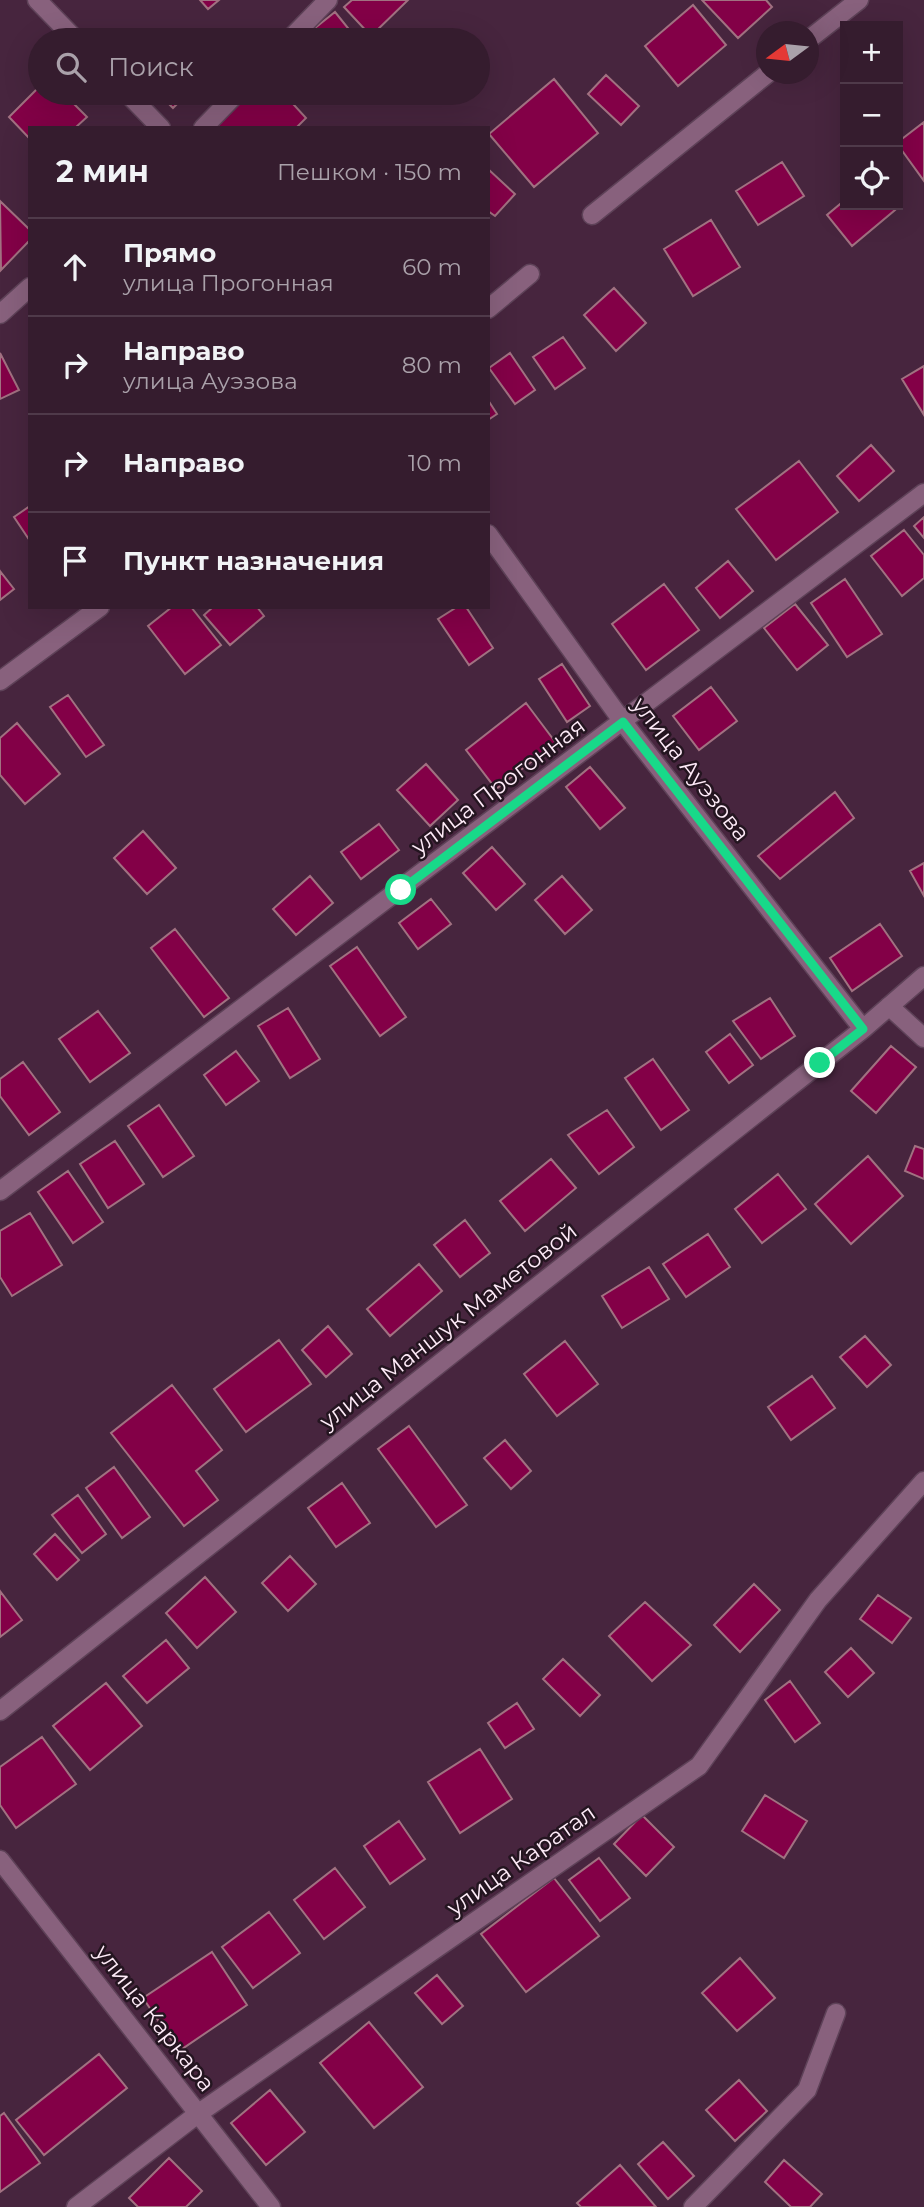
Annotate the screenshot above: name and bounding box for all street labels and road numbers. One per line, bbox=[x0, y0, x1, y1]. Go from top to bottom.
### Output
street label: улица Ауэзова bbox=[626, 691, 756, 846]
street label: улица Прогонная bbox=[405, 711, 591, 861]
street label: улица Маншук Маметовой bbox=[313, 1217, 582, 1436]
street label: улица Каратал bbox=[440, 1798, 601, 1922]
street label: улица Каркара bbox=[88, 1938, 221, 2097]

